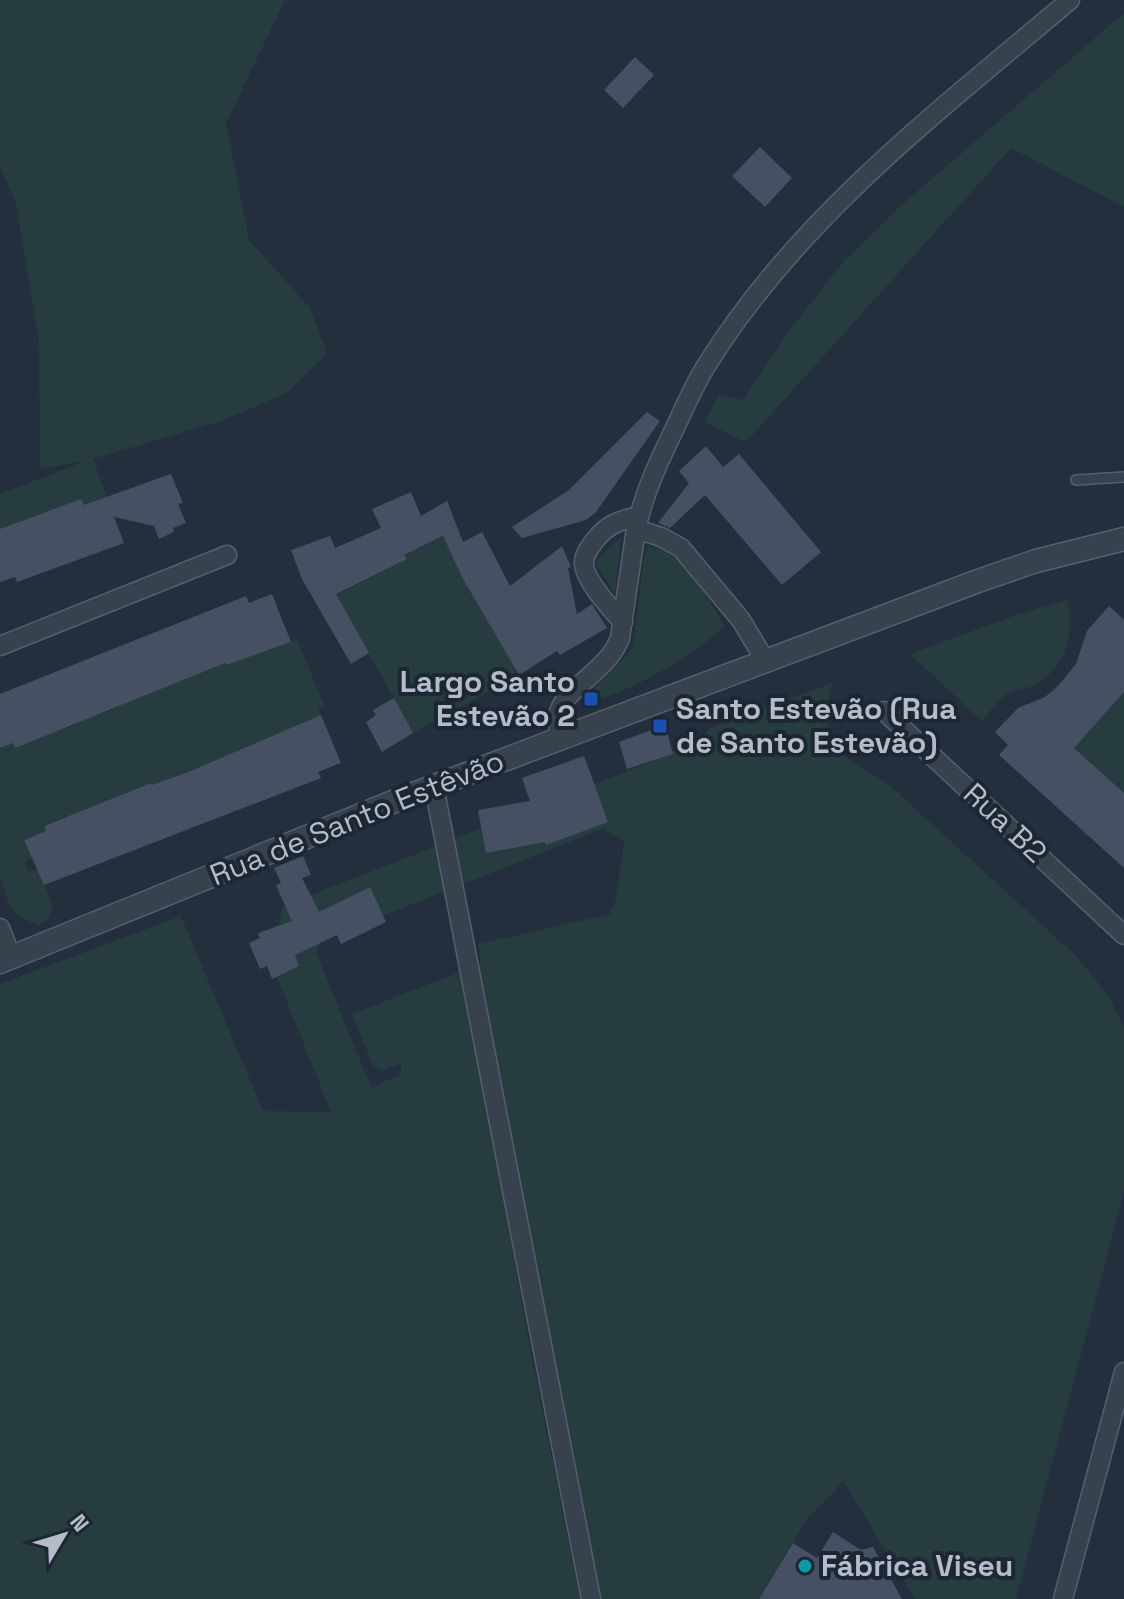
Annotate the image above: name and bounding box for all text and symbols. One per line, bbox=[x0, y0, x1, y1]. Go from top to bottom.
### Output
place label: Largo Santo Estevão 2 bbox=[400, 662, 575, 735]
place label: Santo Estevão (Rua de Santo Estevão) bbox=[676, 689, 957, 762]
marker: Largo Santo Estevão 2 bbox=[582, 690, 600, 708]
marker: Santo Estevão (Rua de Santo Estevão) bbox=[651, 717, 669, 735]
street label: Rua de Santo Estêvão bbox=[204, 741, 510, 894]
street label: Rua B2 bbox=[955, 774, 1055, 871]
north arrow bbox=[24, 1495, 104, 1575]
text: N bbox=[64, 1508, 95, 1537]
place label: Fábrica Viseu bbox=[821, 1546, 1013, 1585]
marker: Fábrica Viseu bbox=[796, 1557, 814, 1575]

